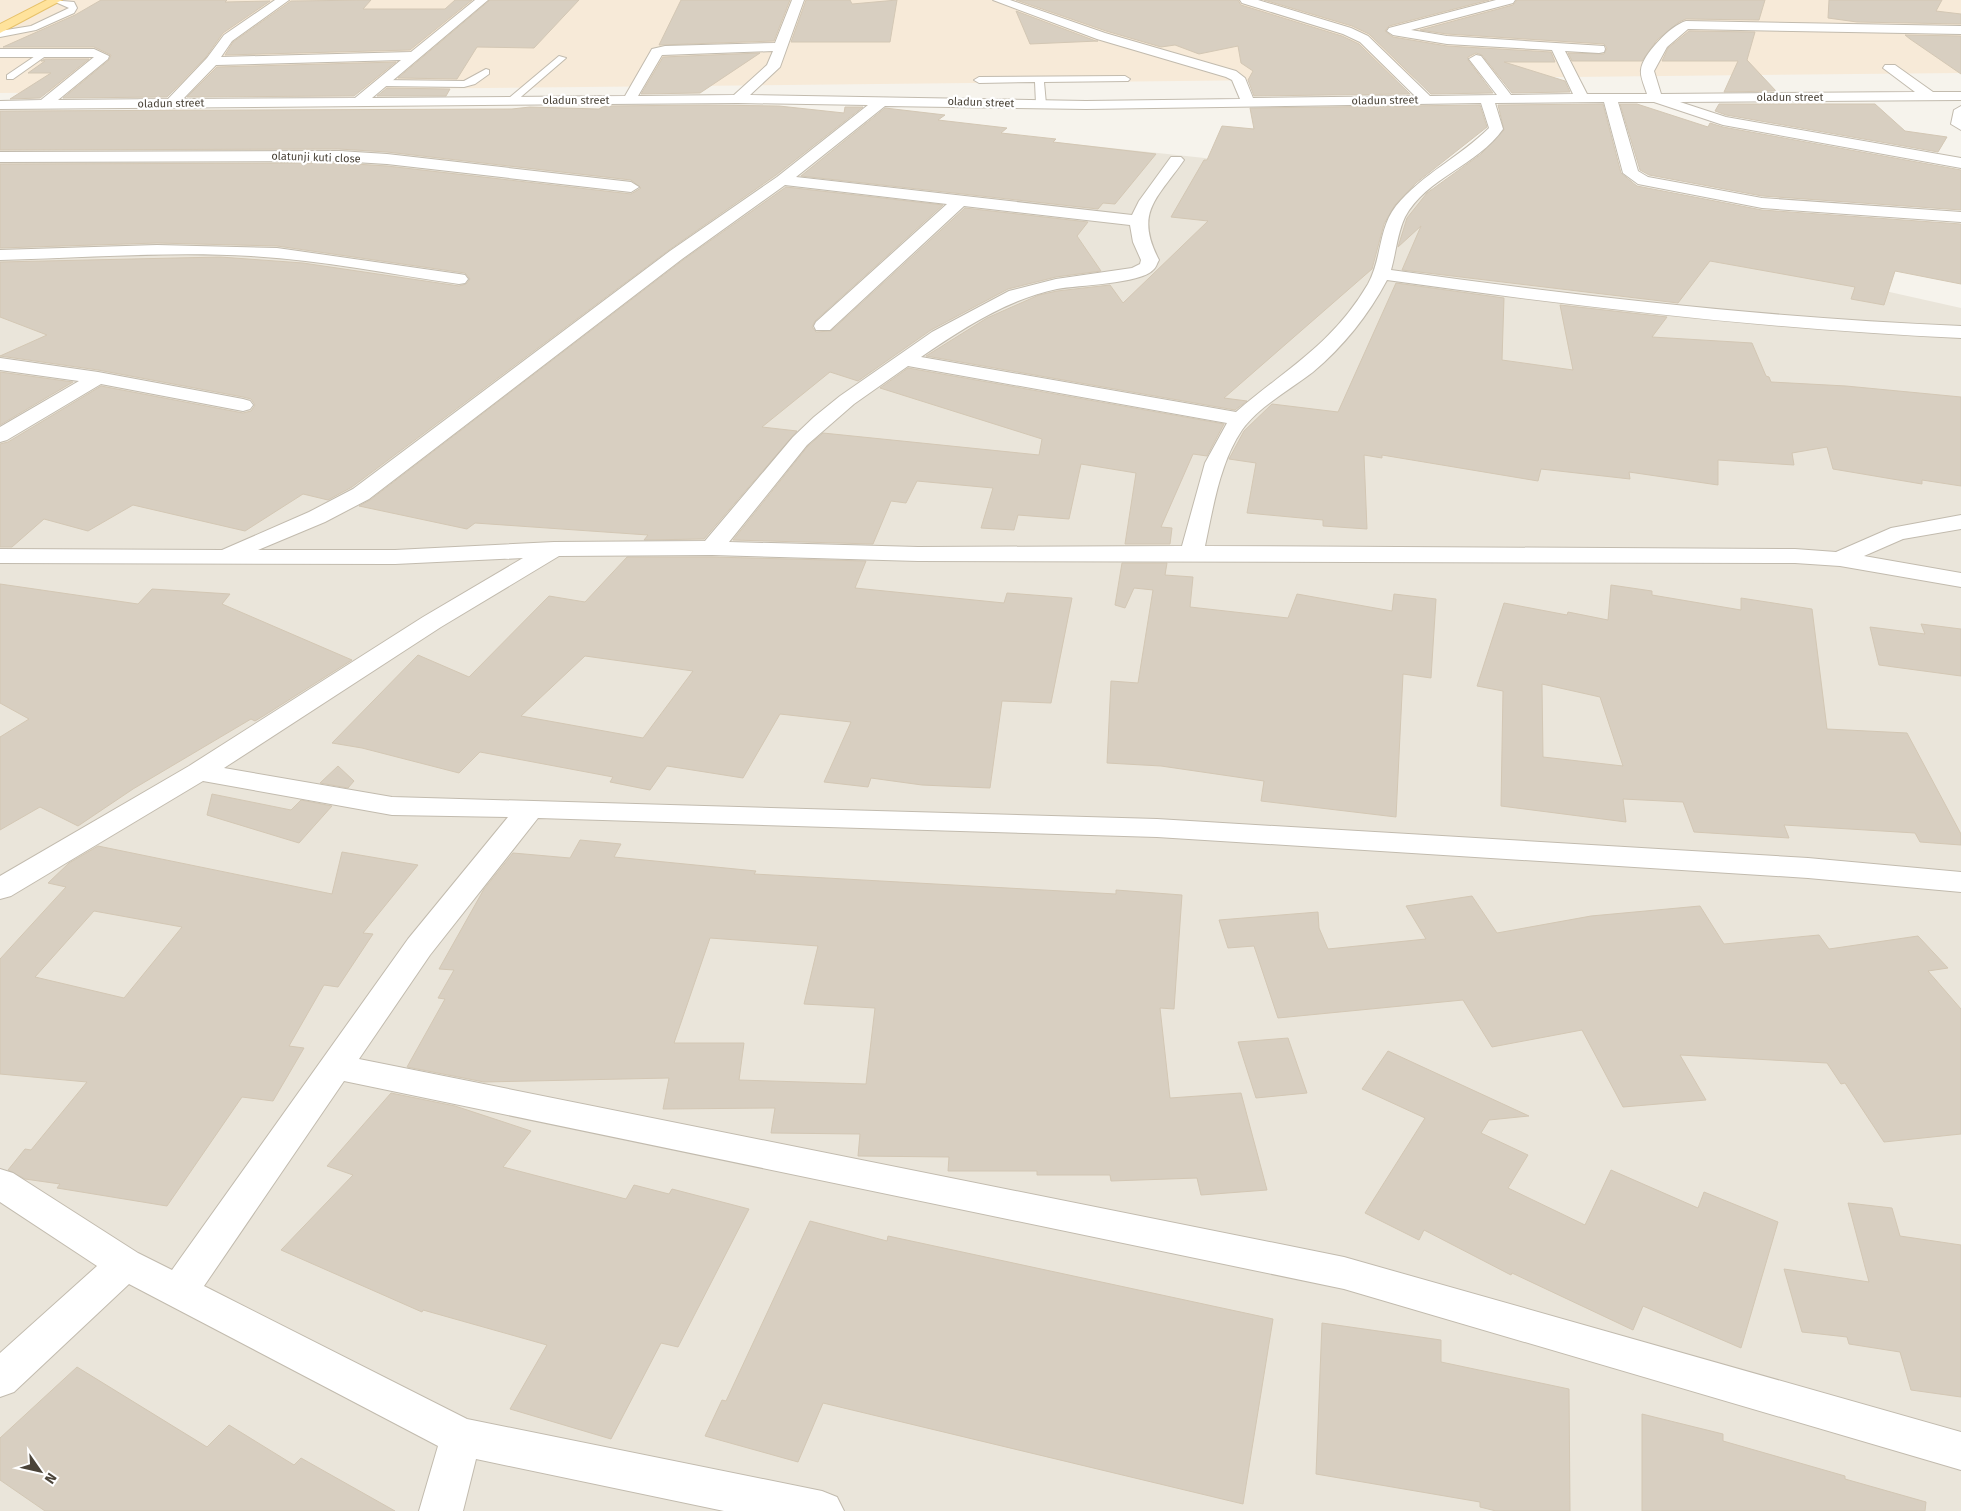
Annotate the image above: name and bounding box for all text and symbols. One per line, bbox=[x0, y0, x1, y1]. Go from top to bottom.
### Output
street label: oladun street bbox=[1757, 91, 1823, 104]
street label: oladun street bbox=[1351, 93, 1419, 108]
street label: oladun street bbox=[543, 94, 609, 107]
street label: oladun street bbox=[947, 95, 1015, 110]
street label: oladun street bbox=[137, 96, 205, 111]
street label: olatunji kuti close bbox=[271, 149, 361, 166]
north arrow bbox=[15, 1446, 65, 1496]
text: N bbox=[41, 1469, 60, 1487]

